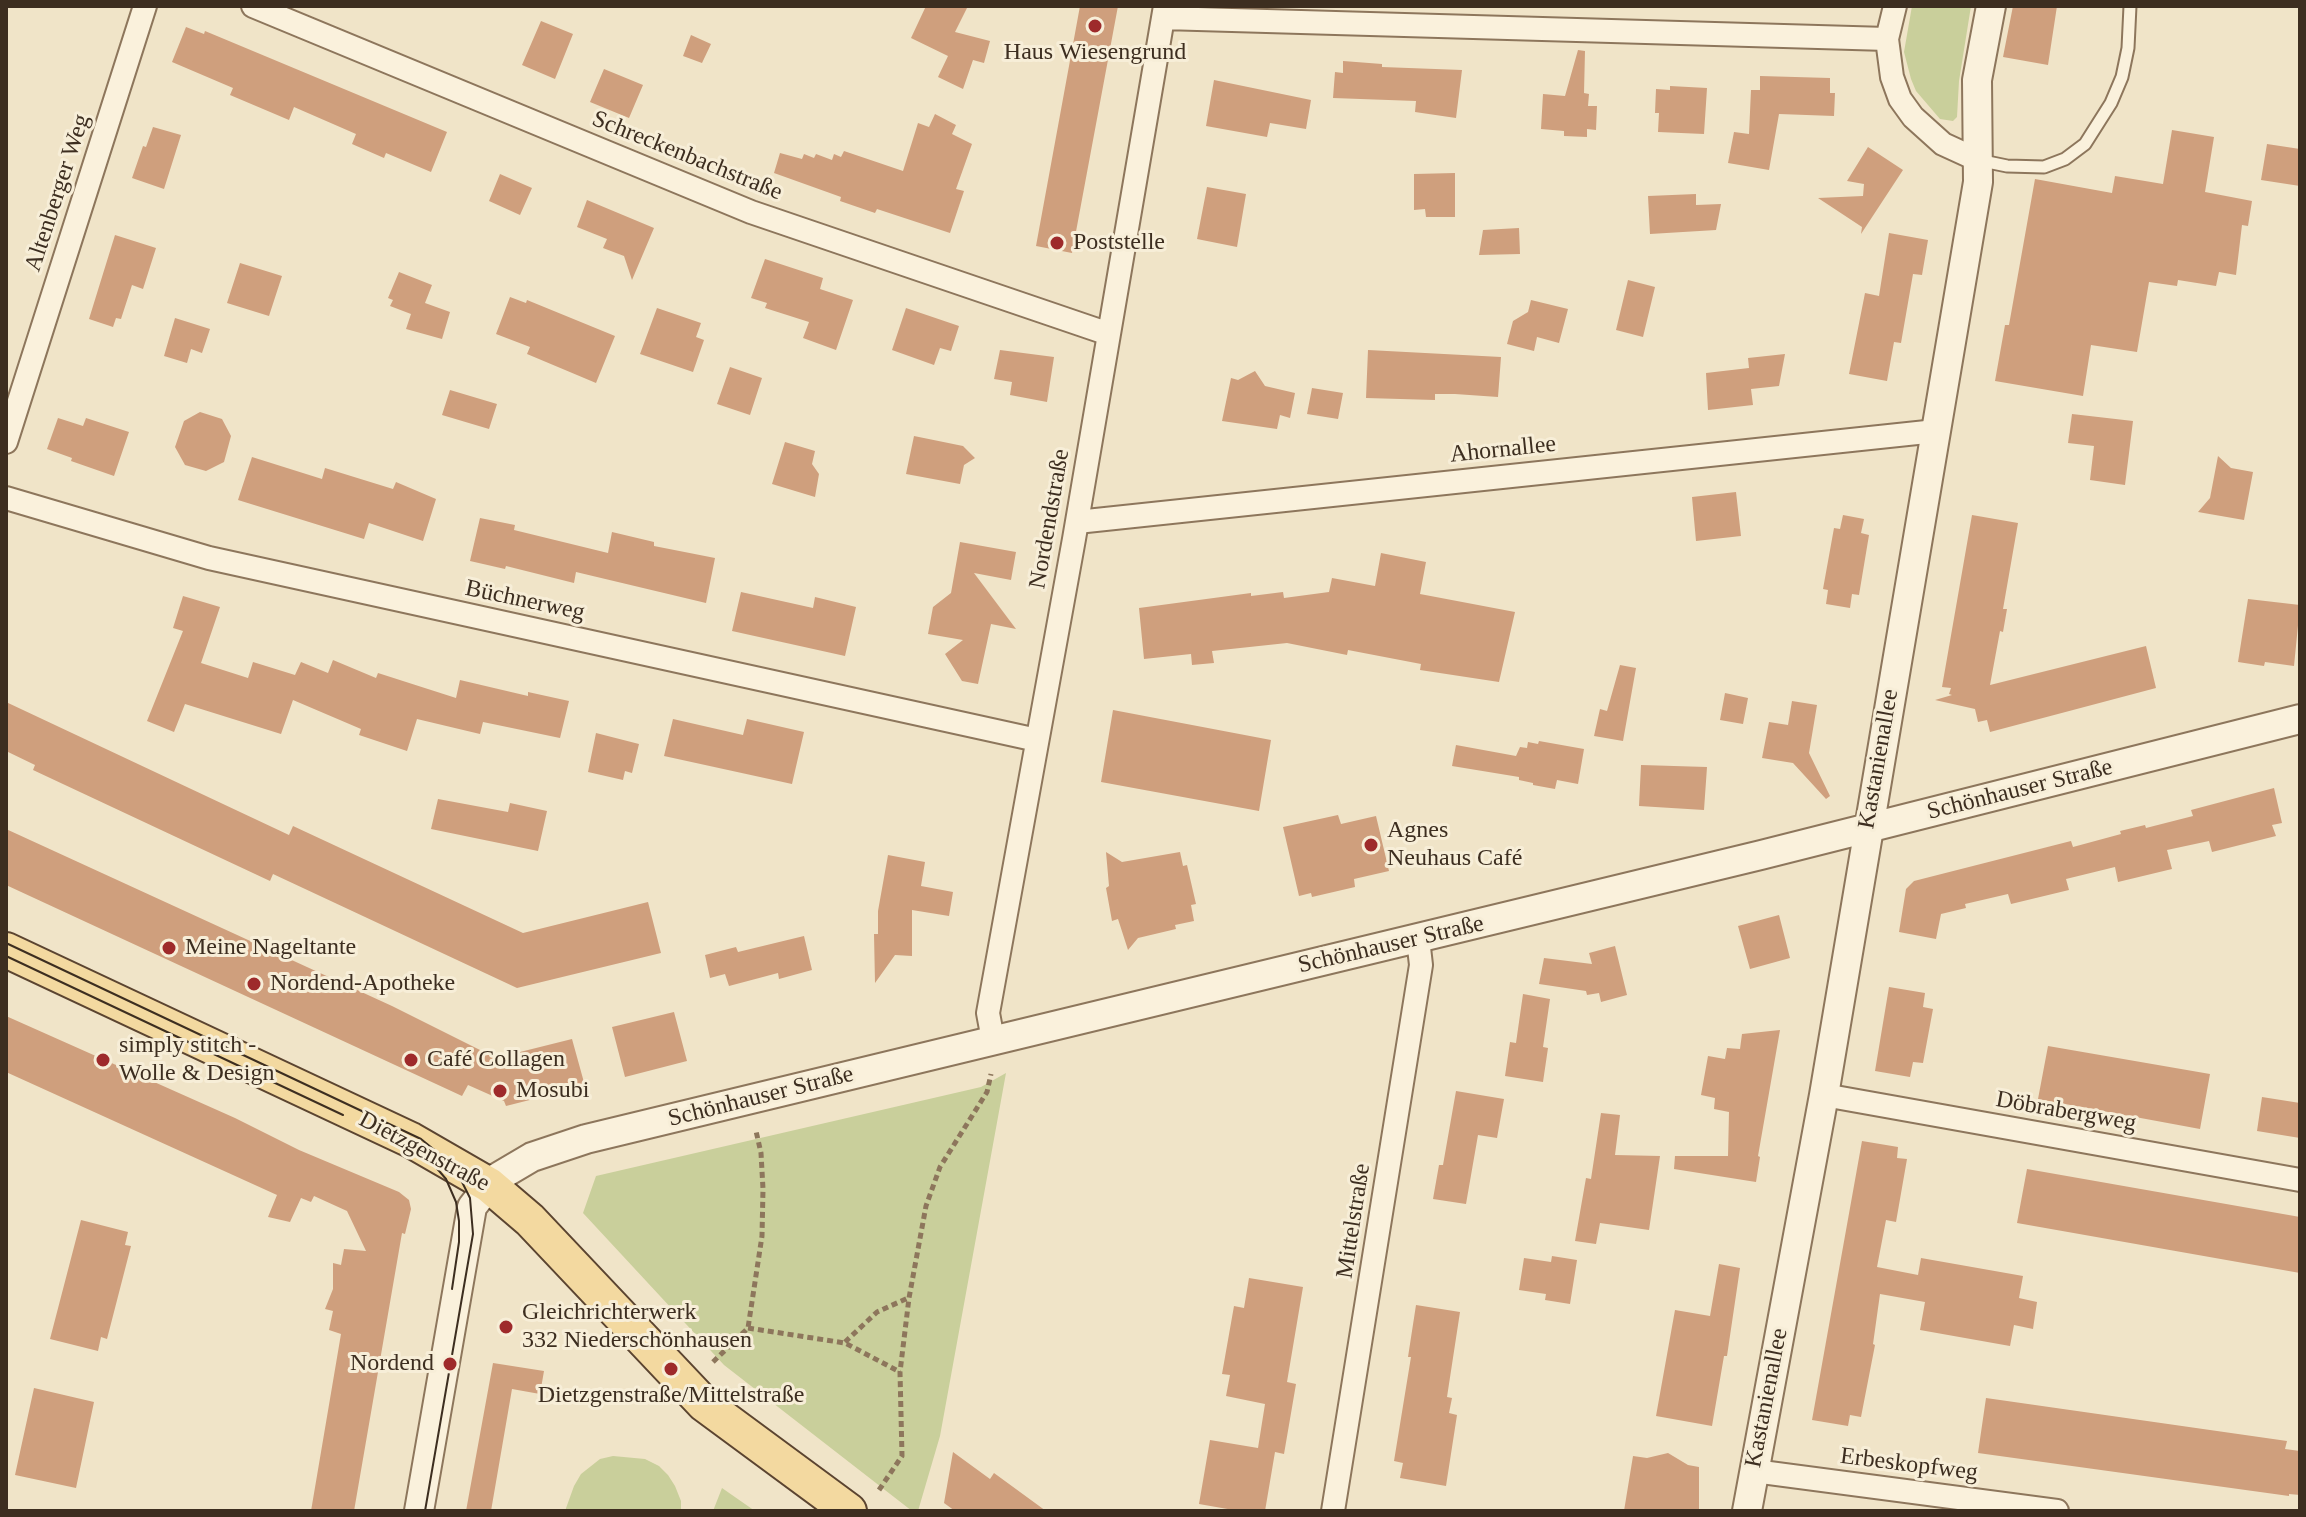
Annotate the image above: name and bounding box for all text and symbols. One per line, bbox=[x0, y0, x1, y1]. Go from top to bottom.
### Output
marker: Haus Wiesengrund bbox=[1086, 17, 1104, 35]
place label: Haus Wiesengrund bbox=[1004, 39, 1186, 67]
street label: Schreckenbachstraße bbox=[588, 105, 786, 207]
street label: Altenberger Weg bbox=[19, 111, 97, 275]
place label: Poststelle bbox=[1073, 229, 1165, 257]
marker: Poststelle bbox=[1048, 234, 1066, 252]
street label: Ahornallee bbox=[1448, 430, 1558, 470]
street label: Nordendstraße bbox=[1024, 447, 1076, 591]
street label: Büchnerweg bbox=[463, 574, 587, 628]
street label: Kastanienallee bbox=[1853, 687, 1905, 831]
street label: Schönhauser Straße bbox=[1924, 753, 2116, 827]
place label: Agnes Neuhaus Café bbox=[1387, 817, 1522, 873]
marker: Agnes Neuhaus Café bbox=[1362, 836, 1380, 854]
street label: Schönhauser Straße bbox=[1295, 910, 1487, 980]
place label: Meine Nageltante bbox=[185, 934, 356, 962]
marker: Meine Nageltante bbox=[160, 939, 178, 957]
place label: Nordend-Apotheke bbox=[270, 970, 455, 998]
marker: Nordend-Apotheke bbox=[245, 975, 263, 993]
place label: simply stitch - Wolle & Design bbox=[119, 1032, 274, 1088]
place label: Café Collagen bbox=[427, 1046, 565, 1074]
marker: simply stitch - Wolle & Design bbox=[94, 1051, 112, 1069]
marker: Café Collagen bbox=[402, 1051, 420, 1069]
street label: Schönhauser Straße bbox=[665, 1060, 857, 1134]
place label: Mosubi bbox=[516, 1077, 589, 1105]
marker: Mosubi bbox=[491, 1082, 509, 1100]
street label: Döbrabergweg bbox=[1993, 1085, 2139, 1139]
street label: Dietzgenstraße bbox=[354, 1106, 494, 1198]
street label: Mittelstraße bbox=[1331, 1161, 1377, 1281]
place label: Gleichrichterwerk 332 Niederschönhausen bbox=[522, 1299, 752, 1355]
marker: Gleichrichterwerk 332 Niederschönhausen bbox=[497, 1318, 515, 1336]
street label: Kastanienallee bbox=[1739, 1326, 1795, 1470]
place label: Nordend bbox=[350, 1350, 434, 1378]
marker: Nordend bbox=[441, 1355, 459, 1373]
marker: Dietzgenstraße/Mittelstraße bbox=[662, 1360, 680, 1378]
place label: Dietzgenstraße/Mittelstraße bbox=[538, 1382, 804, 1410]
street label: Erbeskopfweg bbox=[1838, 1442, 1980, 1488]

